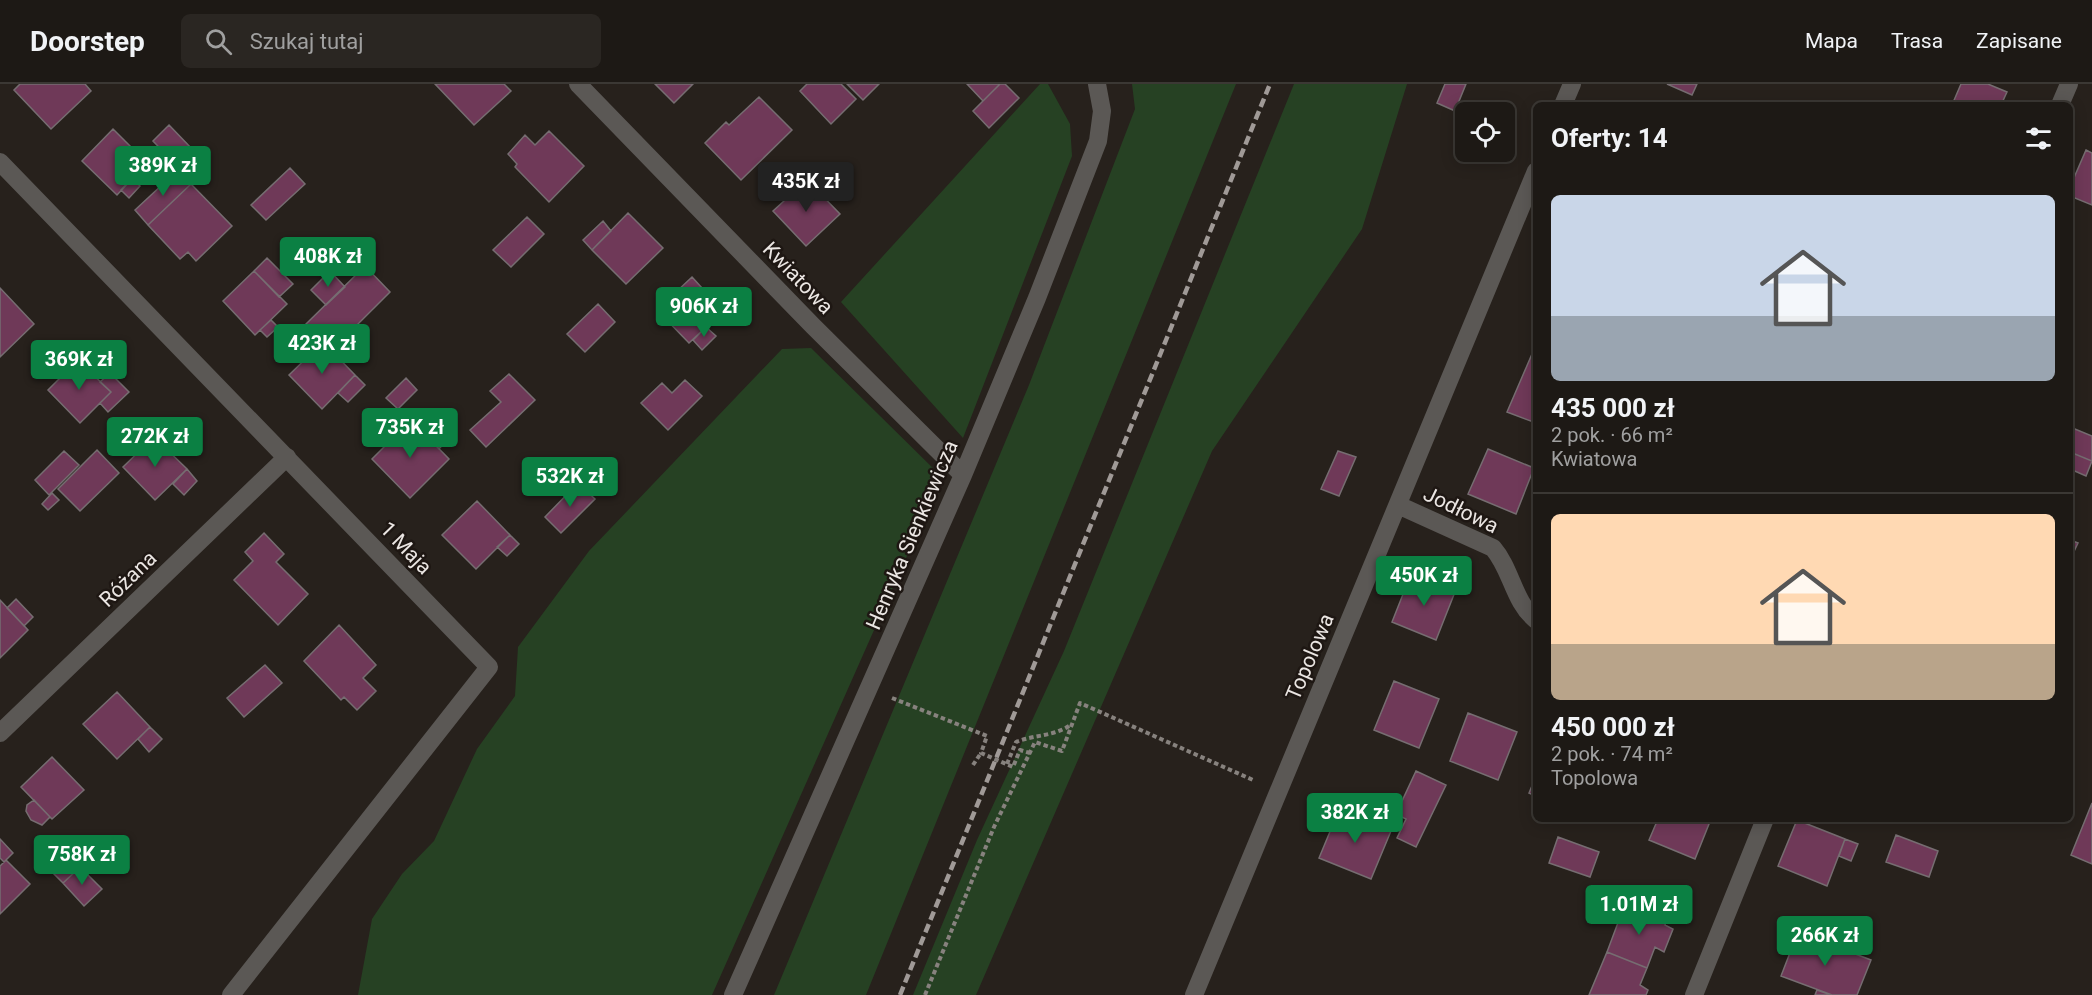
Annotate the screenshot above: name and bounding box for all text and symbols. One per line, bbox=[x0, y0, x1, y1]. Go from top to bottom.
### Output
search box bbox=[181, 14, 601, 68]
text: Doorstep bbox=[30, 25, 145, 58]
icon: search bbox=[202, 25, 235, 58]
text: Szukaj tutaj bbox=[250, 29, 364, 54]
text: Mapa bbox=[1805, 29, 1858, 53]
text: Trasa bbox=[1891, 29, 1943, 53]
text: Zapisane bbox=[1976, 29, 2062, 53]
map controls bbox=[1455, 102, 1515, 162]
button: locate bbox=[1455, 102, 1515, 162]
icon: filters bbox=[2022, 122, 2055, 155]
text: Oferty: 14 bbox=[1551, 123, 1668, 153]
pin: 389K zł bbox=[108, 146, 218, 197]
text: 389K zł bbox=[129, 153, 197, 177]
pin: 435K zł bbox=[751, 162, 861, 213]
text: 435K zł bbox=[772, 169, 840, 193]
icon: home bbox=[1749, 234, 1857, 342]
pin: 408K zł bbox=[273, 237, 383, 288]
street label: Kwiatowa bbox=[758, 237, 838, 319]
text: 408K zł bbox=[294, 244, 362, 268]
pin: 906K zł bbox=[649, 287, 759, 338]
text: 906K zł bbox=[670, 294, 738, 318]
pin: 423K zł bbox=[267, 324, 377, 375]
text: 423K zł bbox=[288, 331, 356, 355]
pin: 369K zł bbox=[24, 340, 134, 391]
text: 369K zł bbox=[45, 347, 113, 371]
text: 435 000 zł bbox=[1551, 393, 1675, 423]
pin: 735K zł bbox=[355, 408, 465, 459]
text: 735K zł bbox=[376, 415, 444, 439]
pin: 272K zł bbox=[100, 417, 210, 468]
text: 2 pok. · 66 m² bbox=[1551, 423, 1673, 447]
text: 272K zł bbox=[121, 424, 189, 448]
street label: Henryka Sienkiewicza bbox=[861, 437, 963, 633]
text: Kwiatowa bbox=[1551, 447, 1637, 471]
pin: 532K zł bbox=[515, 457, 625, 508]
text: 532K zł bbox=[536, 464, 604, 488]
street label: Jodłowa bbox=[1420, 482, 1502, 538]
street label: 1 Maja bbox=[375, 517, 437, 579]
street label: Różana bbox=[95, 546, 161, 612]
icon: home bbox=[1749, 553, 1857, 661]
pin: 450K zł bbox=[1369, 556, 1479, 607]
text: 450K zł bbox=[1390, 563, 1458, 587]
street label: Topolowa bbox=[1281, 610, 1339, 704]
text: 450 000 zł bbox=[1551, 712, 1675, 742]
text: 2 pok. · 74 m² bbox=[1551, 742, 1673, 766]
text: Topolowa bbox=[1551, 766, 1638, 790]
pin: 382K zł bbox=[1300, 793, 1410, 844]
text: 382K zł bbox=[1321, 800, 1389, 824]
pin: 758K zł bbox=[27, 835, 137, 886]
text: 758K zł bbox=[48, 842, 116, 866]
pin: 1.01M zł bbox=[1577, 885, 1701, 936]
text: 1.01M zł bbox=[1599, 892, 1679, 916]
pin: 266K zł bbox=[1770, 916, 1880, 967]
text: 266K zł bbox=[1791, 923, 1859, 947]

